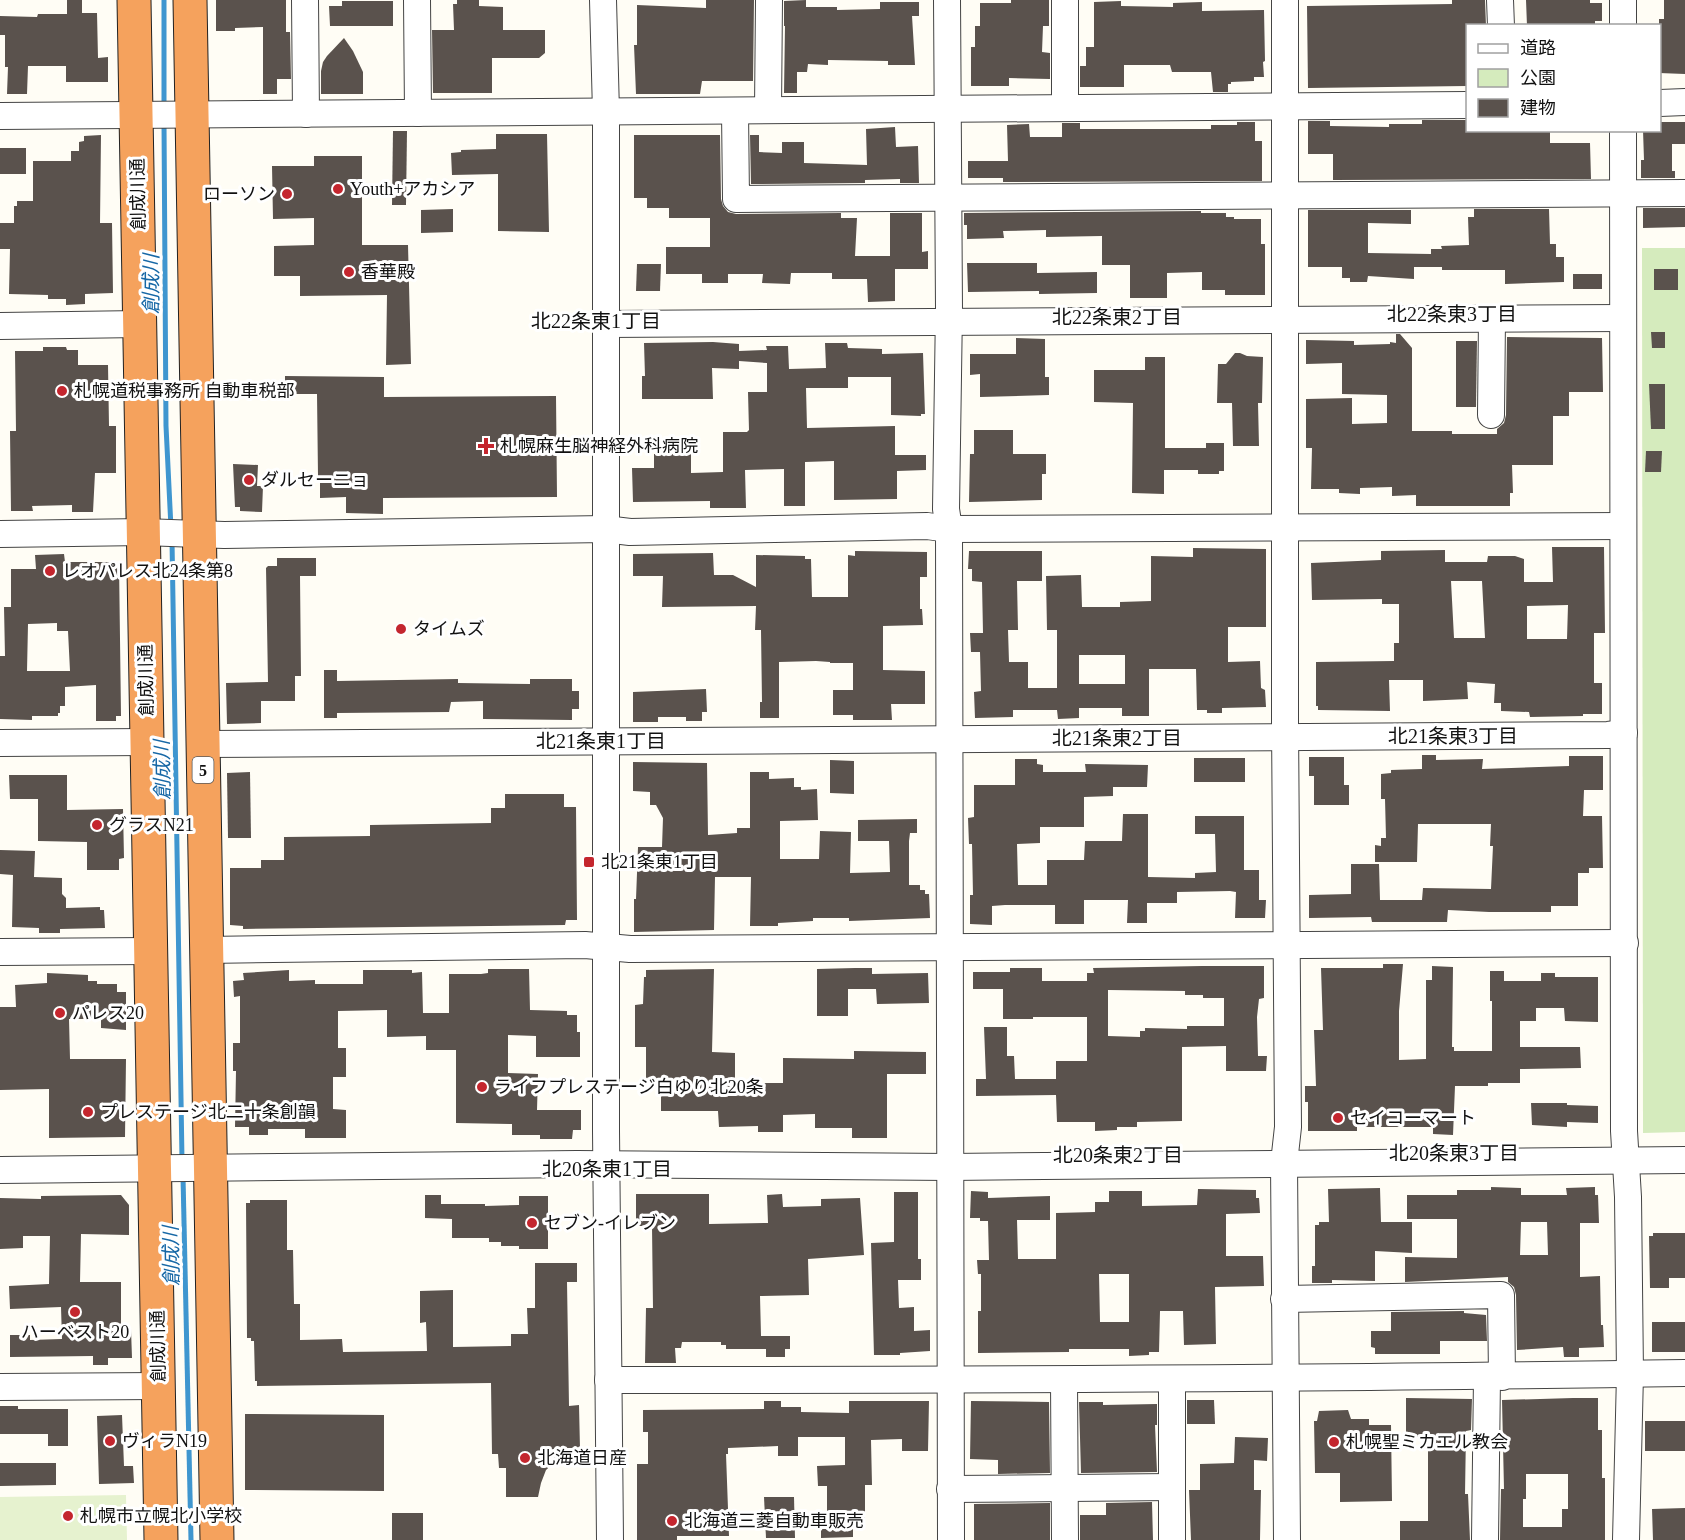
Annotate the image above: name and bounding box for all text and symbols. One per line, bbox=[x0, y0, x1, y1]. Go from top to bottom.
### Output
legend bbox=[1466, 24, 1661, 132]
text: 道路 bbox=[1520, 38, 1556, 58]
text: 公園 bbox=[1520, 68, 1556, 88]
text: 建物 bbox=[1520, 98, 1556, 118]
street label: 創成川通 bbox=[127, 158, 149, 230]
place label: Youth+アカシア bbox=[350, 179, 475, 199]
marker: Youth+アカシア bbox=[331, 182, 345, 196]
place label: ローソン bbox=[203, 184, 275, 204]
marker: ローソン bbox=[280, 187, 294, 201]
water label: 創成川 bbox=[140, 252, 162, 314]
place label: 香華殿 bbox=[361, 262, 415, 282]
marker: 香華殿 bbox=[342, 265, 356, 279]
district label: 北22条東3丁目 bbox=[1387, 303, 1517, 325]
district label: 北22条東2丁目 bbox=[1052, 306, 1182, 328]
district label: 北22条東1丁目 bbox=[531, 310, 661, 332]
place label: 札幌道税事務所 自動車税部 bbox=[74, 381, 295, 401]
marker: 札幌道税事務所 自動車税部 bbox=[55, 384, 69, 398]
place label: 札幌麻生脳神経外科病院 bbox=[500, 436, 698, 456]
marker: 札幌麻生脳神経外科病院 bbox=[477, 437, 495, 455]
place label: ダルセーニョ bbox=[261, 470, 369, 490]
marker: ダルセーニョ bbox=[242, 473, 256, 487]
place label: レオパレス北24条第8 bbox=[62, 561, 233, 581]
marker: レオパレス北24条第8 bbox=[43, 564, 57, 578]
place label: タイムズ bbox=[413, 619, 485, 639]
marker: タイムズ bbox=[394, 622, 408, 636]
street label: 創成川通 bbox=[135, 644, 157, 716]
district label: 北21条東3丁目 bbox=[1388, 725, 1518, 747]
district label: 北21条東2丁目 bbox=[1052, 727, 1182, 749]
district label: 北21条東1丁目 bbox=[536, 730, 666, 752]
water label: 創成川 bbox=[150, 738, 174, 800]
road number: 5 bbox=[192, 757, 214, 783]
place label: グラスN21 bbox=[109, 815, 194, 835]
marker: グラスN21 bbox=[90, 818, 104, 832]
place label: 北21条東1丁目 bbox=[601, 852, 718, 872]
marker: 北21条東1丁目 bbox=[582, 855, 596, 869]
place label: パレス20 bbox=[72, 1003, 144, 1023]
marker: パレス20 bbox=[53, 1006, 67, 1020]
place label: ライフプレステージ白ゆり北20条 bbox=[494, 1077, 764, 1097]
marker: ライフプレステージ白ゆり北20条 bbox=[475, 1080, 489, 1094]
place label: プレステージ北二十条創韻 bbox=[100, 1102, 316, 1122]
marker: プレステージ北二十条創韻 bbox=[81, 1105, 95, 1119]
place label: セイコーマート bbox=[1350, 1108, 1476, 1128]
marker: セイコーマート bbox=[1331, 1111, 1345, 1125]
district label: 北20条東3丁目 bbox=[1389, 1142, 1519, 1164]
district label: 北20条東2丁目 bbox=[1053, 1144, 1183, 1166]
district label: 北20条東1丁目 bbox=[542, 1158, 672, 1180]
place label: セブン-イレブン bbox=[544, 1213, 676, 1233]
marker: セブン-イレブン bbox=[525, 1216, 539, 1230]
water label: 創成川 bbox=[159, 1224, 183, 1286]
marker: ハーベスト20 bbox=[68, 1305, 82, 1319]
street label: 創成川通 bbox=[147, 1310, 169, 1382]
place label: ハーベスト20 bbox=[21, 1322, 129, 1342]
place label: ヴィラN19 bbox=[122, 1431, 207, 1451]
place label: 札幌聖ミカエル教会 bbox=[1346, 1432, 1508, 1452]
marker: ヴィラN19 bbox=[103, 1434, 117, 1448]
marker: 札幌聖ミカエル教会 bbox=[1327, 1435, 1341, 1449]
place label: 北海道日産 bbox=[537, 1448, 627, 1468]
marker: 北海道日産 bbox=[518, 1451, 532, 1465]
place label: 札幌市立幌北小学校 bbox=[80, 1506, 242, 1526]
marker: 札幌市立幌北小学校 bbox=[61, 1509, 75, 1523]
place label: 北海道三菱自動車販売 bbox=[684, 1511, 864, 1531]
marker: 北海道三菱自動車販売 bbox=[665, 1514, 679, 1528]

